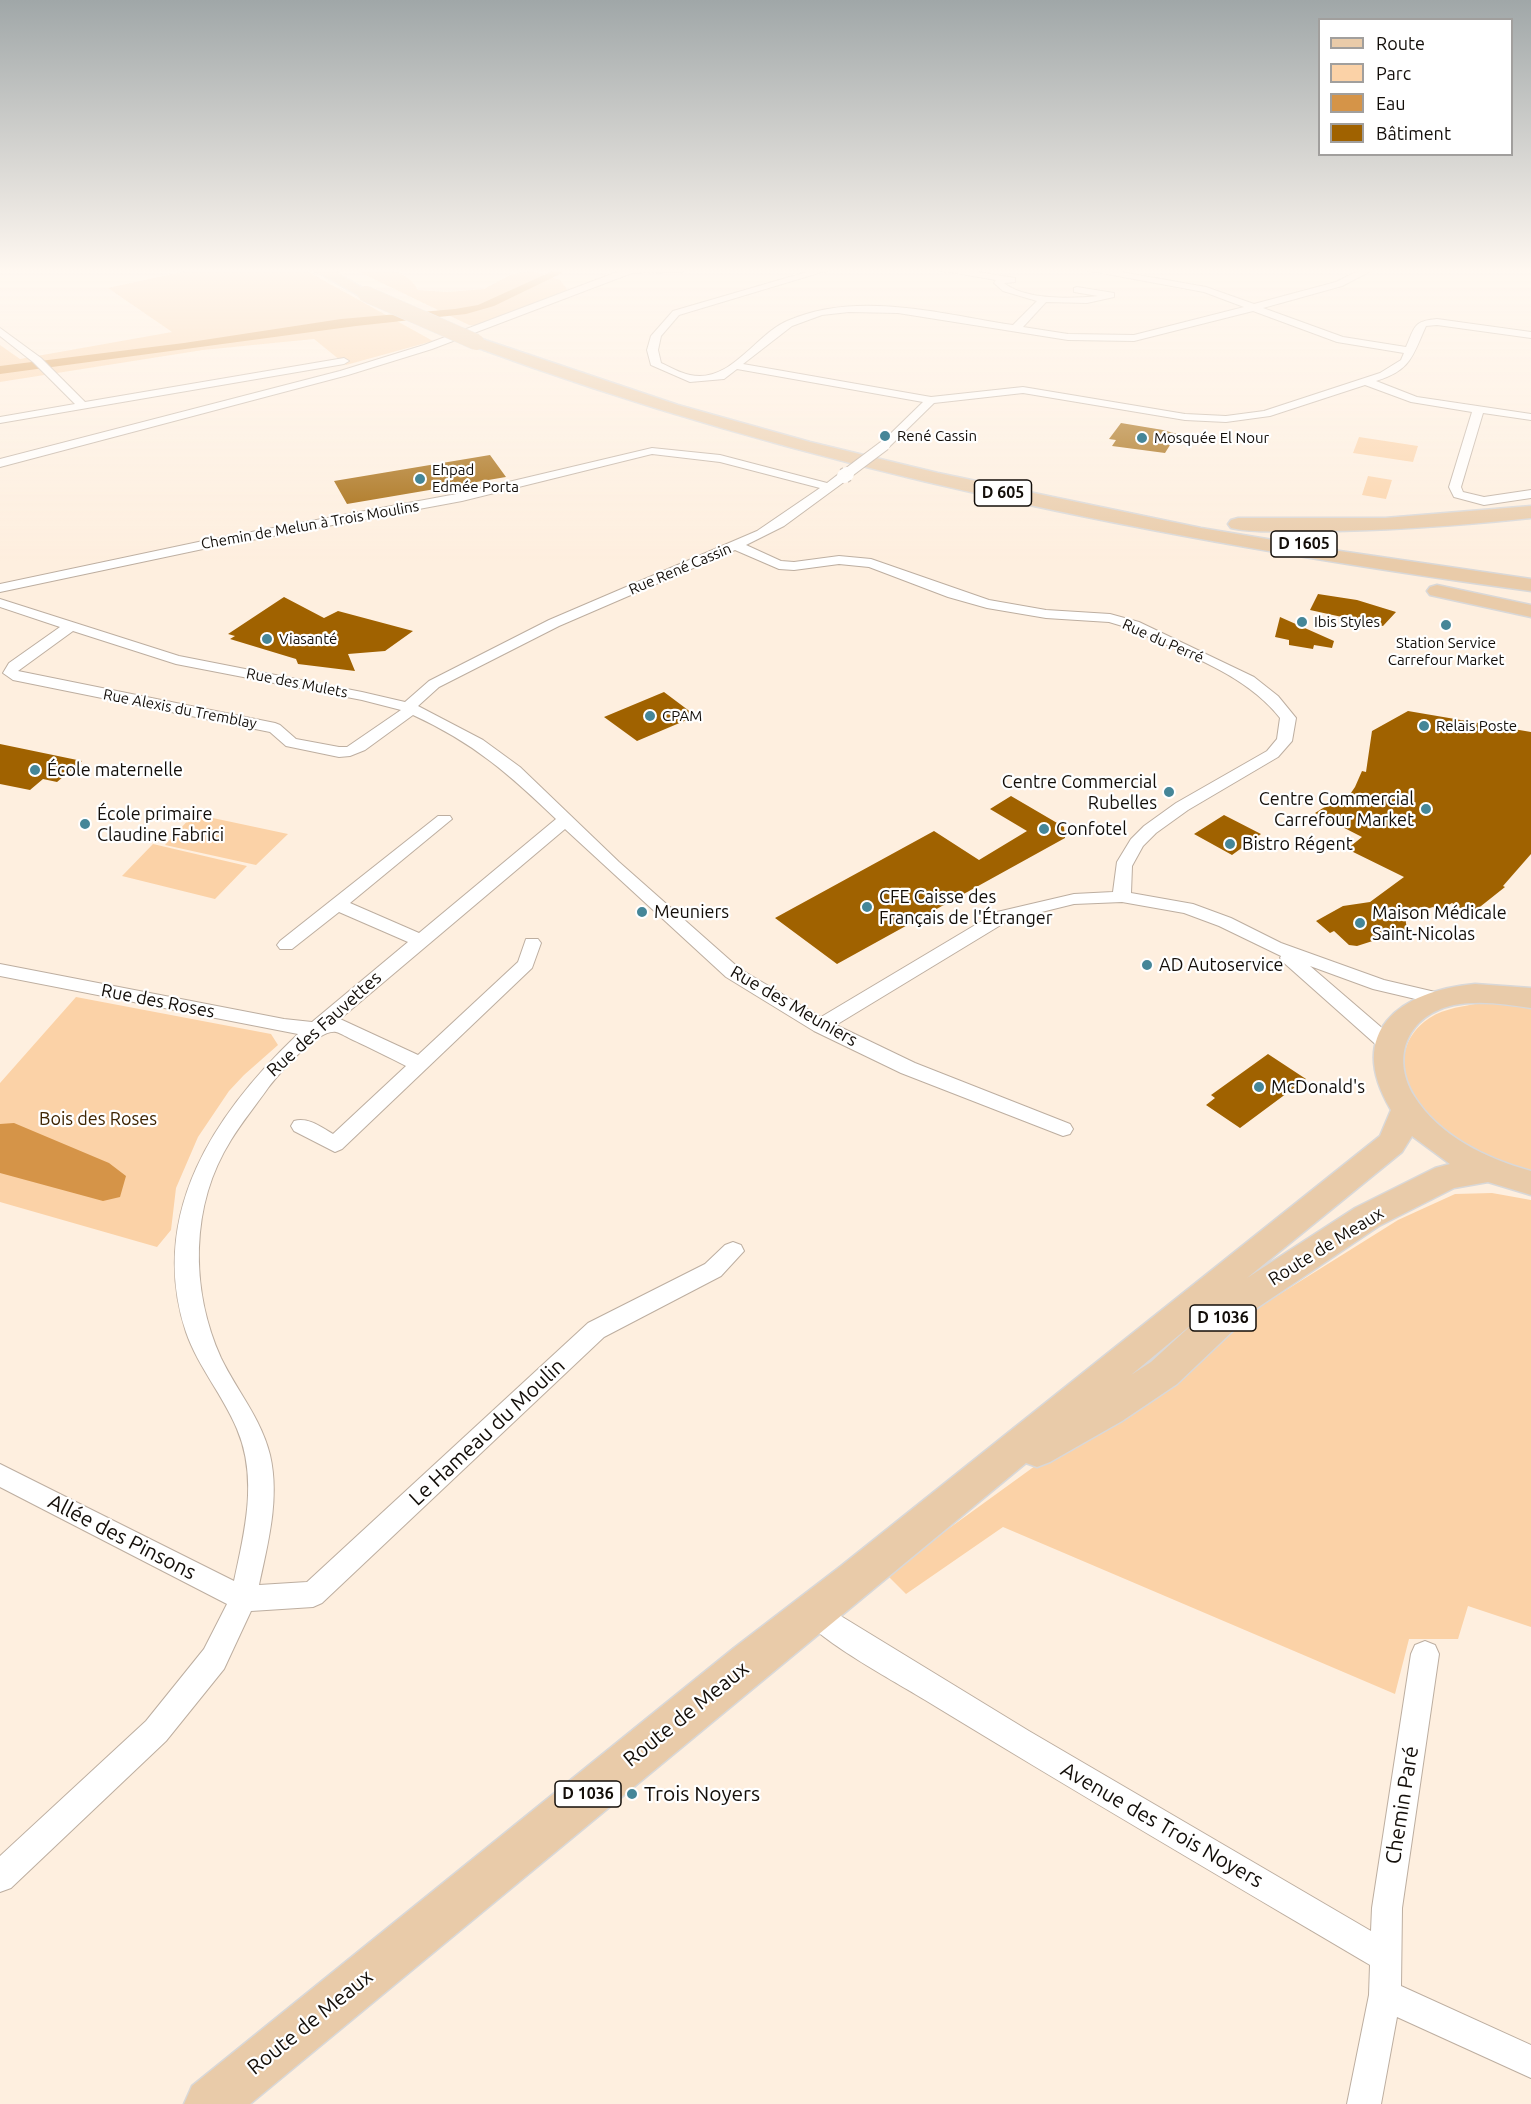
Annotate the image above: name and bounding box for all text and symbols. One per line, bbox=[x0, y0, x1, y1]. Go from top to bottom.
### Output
legend bbox=[1318, 18, 1513, 156]
text: Route bbox=[1376, 33, 1425, 53]
text: Parc bbox=[1376, 63, 1411, 83]
text: Eau bbox=[1376, 93, 1406, 113]
text: Bâtiment bbox=[1376, 123, 1451, 143]
place label: René Cassin bbox=[897, 427, 977, 445]
marker: René Cassin bbox=[878, 429, 892, 443]
place label: Mosquée El Nour bbox=[1154, 429, 1269, 447]
marker: Mosquée El Nour bbox=[1135, 431, 1149, 445]
place label: Ehpad Edmée Porta bbox=[432, 461, 519, 496]
marker: Ehpad Edmée Porta bbox=[413, 472, 427, 486]
road number: D 605 bbox=[974, 480, 1032, 506]
street label: Chemin de Melun à Trois Moulins bbox=[200, 497, 420, 553]
road number: D 1605 bbox=[1271, 531, 1337, 557]
street label: Rue René Cassin bbox=[626, 539, 734, 599]
place label: Ibis Styles bbox=[1314, 613, 1380, 631]
street label: Rue du Perré bbox=[1120, 615, 1206, 667]
marker: Ibis Styles bbox=[1295, 615, 1309, 629]
marker: Station Service Carrefour Market bbox=[1439, 618, 1453, 632]
place label: Viasanté bbox=[279, 630, 337, 648]
marker: Viasanté bbox=[260, 632, 274, 646]
place label: Station Service Carrefour Market bbox=[1388, 634, 1504, 669]
street label: Rue des Mulets bbox=[245, 664, 349, 702]
street label: Rue Alexis du Tremblay bbox=[102, 685, 258, 733]
place label: CPAM bbox=[662, 707, 702, 725]
marker: CPAM bbox=[643, 709, 657, 723]
place label: Relais Poste bbox=[1436, 717, 1517, 735]
marker: Relais Poste bbox=[1417, 719, 1431, 733]
place label: École maternelle bbox=[47, 759, 183, 781]
marker: École maternelle bbox=[28, 763, 42, 777]
place label: Centre Commercial Rubelles bbox=[1002, 771, 1157, 814]
marker: Centre Commercial Rubelles bbox=[1162, 785, 1176, 799]
place label: Centre Commercial Carrefour Market bbox=[1259, 788, 1414, 830]
marker: Centre Commercial Carrefour Market bbox=[1419, 802, 1433, 816]
place label: École primaire Claudine Fabrici bbox=[97, 803, 224, 846]
marker: École primaire Claudine Fabrici bbox=[78, 817, 92, 831]
place label: Confotel bbox=[1056, 818, 1127, 840]
marker: Confotel bbox=[1037, 822, 1051, 836]
place label: Bistro Régent bbox=[1242, 833, 1353, 855]
marker: Bistro Régent bbox=[1223, 837, 1237, 851]
place label: CFE Caisse des Français de l'Étranger bbox=[879, 886, 1053, 928]
marker: CFE Caisse des Français de l'Étranger bbox=[860, 900, 874, 914]
place label: Meuniers bbox=[654, 901, 729, 923]
place label: Maison Médicale Saint-Nicolas bbox=[1372, 902, 1507, 944]
marker: Meuniers bbox=[635, 905, 649, 919]
marker: Maison Médicale Saint-Nicolas bbox=[1353, 916, 1367, 930]
place label: AD Autoservice bbox=[1159, 954, 1283, 976]
marker: AD Autoservice bbox=[1140, 958, 1154, 972]
street label: Rue des Meuniers bbox=[727, 961, 861, 1051]
street label: Rue des Fauvettes bbox=[262, 967, 386, 1081]
street label: Rue des Roses bbox=[99, 979, 217, 1023]
place label: McDonald's bbox=[1271, 1076, 1365, 1098]
marker: McDonald's bbox=[1252, 1080, 1266, 1094]
park label: Bois des Roses bbox=[39, 1108, 157, 1130]
street label: Route de Meaux bbox=[1264, 1202, 1388, 1290]
road number: D 1036 bbox=[1190, 1305, 1256, 1331]
street label: Le Hameau du Moulin bbox=[404, 1353, 570, 1511]
street label: Allée des Pinsons bbox=[44, 1489, 200, 1585]
street label: Route de Meaux bbox=[618, 1656, 754, 1772]
street label: Chemin Paré bbox=[1380, 1744, 1424, 1866]
street label: Avenue des Trois Noyers bbox=[1056, 1757, 1268, 1893]
road number: D 1036 bbox=[555, 1781, 621, 1807]
place label: Trois Noyers bbox=[644, 1781, 760, 1807]
marker: Trois Noyers bbox=[625, 1787, 639, 1801]
street label: Route de Meaux bbox=[242, 1964, 378, 2080]

